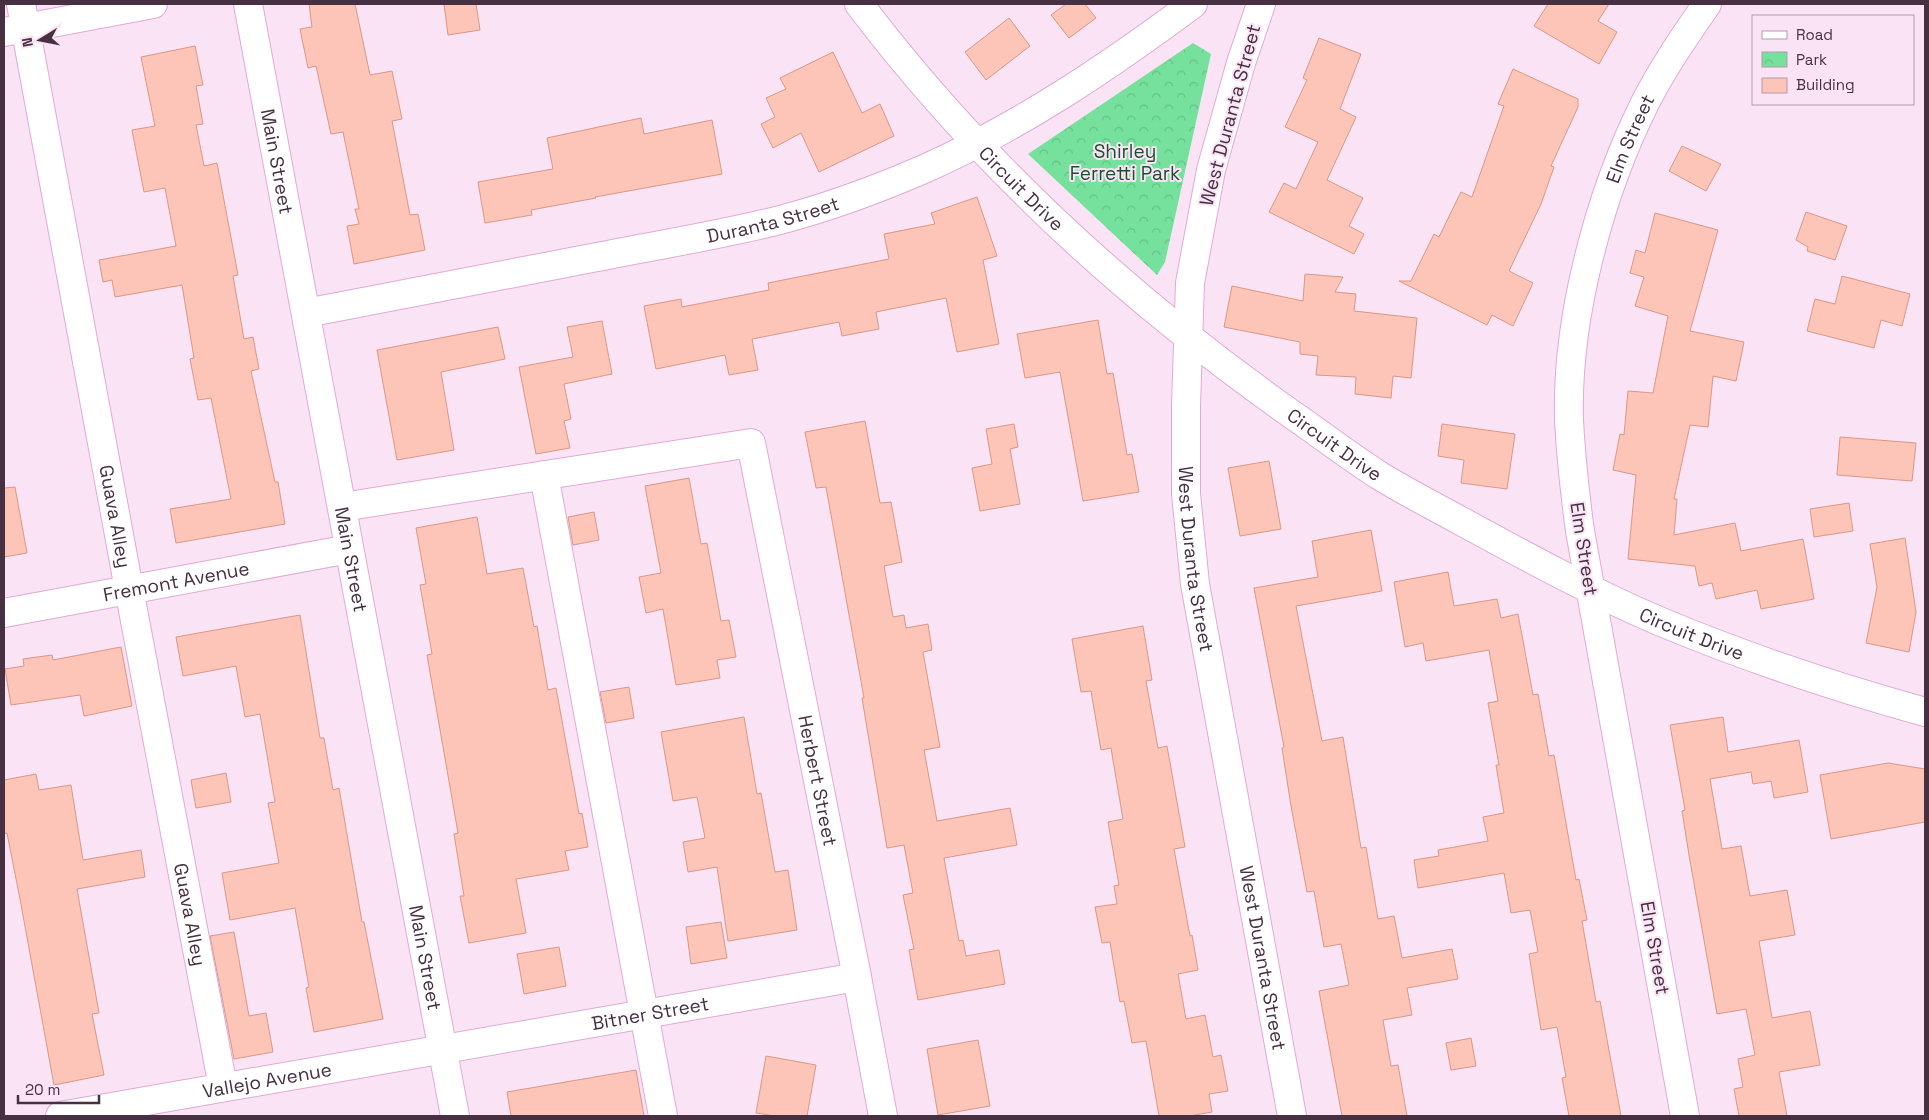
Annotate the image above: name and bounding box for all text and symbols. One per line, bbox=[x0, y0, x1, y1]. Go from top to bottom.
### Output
north arrow bbox=[15, 15, 65, 65]
legend bbox=[1752, 15, 1914, 105]
street label: West Duranta Street bbox=[1194, 21, 1266, 209]
text: Road bbox=[1796, 25, 1833, 44]
text: N bbox=[18, 36, 37, 48]
text: Park bbox=[1796, 50, 1827, 69]
text: Building bbox=[1796, 75, 1855, 94]
street label: Elm Street bbox=[1600, 90, 1660, 187]
street label: Main Street bbox=[255, 107, 299, 216]
park label: Shirley Ferretti Park bbox=[1070, 139, 1180, 186]
street label: Circuit Drive bbox=[974, 141, 1070, 236]
street label: Duranta Street bbox=[704, 190, 842, 248]
street label: Circuit Drive bbox=[1282, 402, 1387, 487]
street label: Guava Alley bbox=[94, 463, 137, 570]
street label: West Duranta Street bbox=[1174, 466, 1220, 654]
street label: Elm Street bbox=[1564, 500, 1604, 598]
street label: Main Street bbox=[329, 505, 373, 614]
street label: Fremont Avenue bbox=[101, 555, 251, 607]
street label: Circuit Drive bbox=[1635, 602, 1747, 666]
street label: Herbert Street bbox=[793, 713, 843, 848]
street label: Guava Alley bbox=[168, 861, 212, 968]
street label: West Duranta Street bbox=[1234, 864, 1292, 1052]
street label: Elm Street bbox=[1634, 899, 1676, 997]
street label: Main Street bbox=[403, 903, 448, 1012]
street label: Bitner Street bbox=[589, 991, 711, 1036]
street label: Vallejo Avenue bbox=[200, 1056, 333, 1103]
scale bar bbox=[18, 1072, 99, 1104]
text: 20 m bbox=[25, 1080, 60, 1099]

